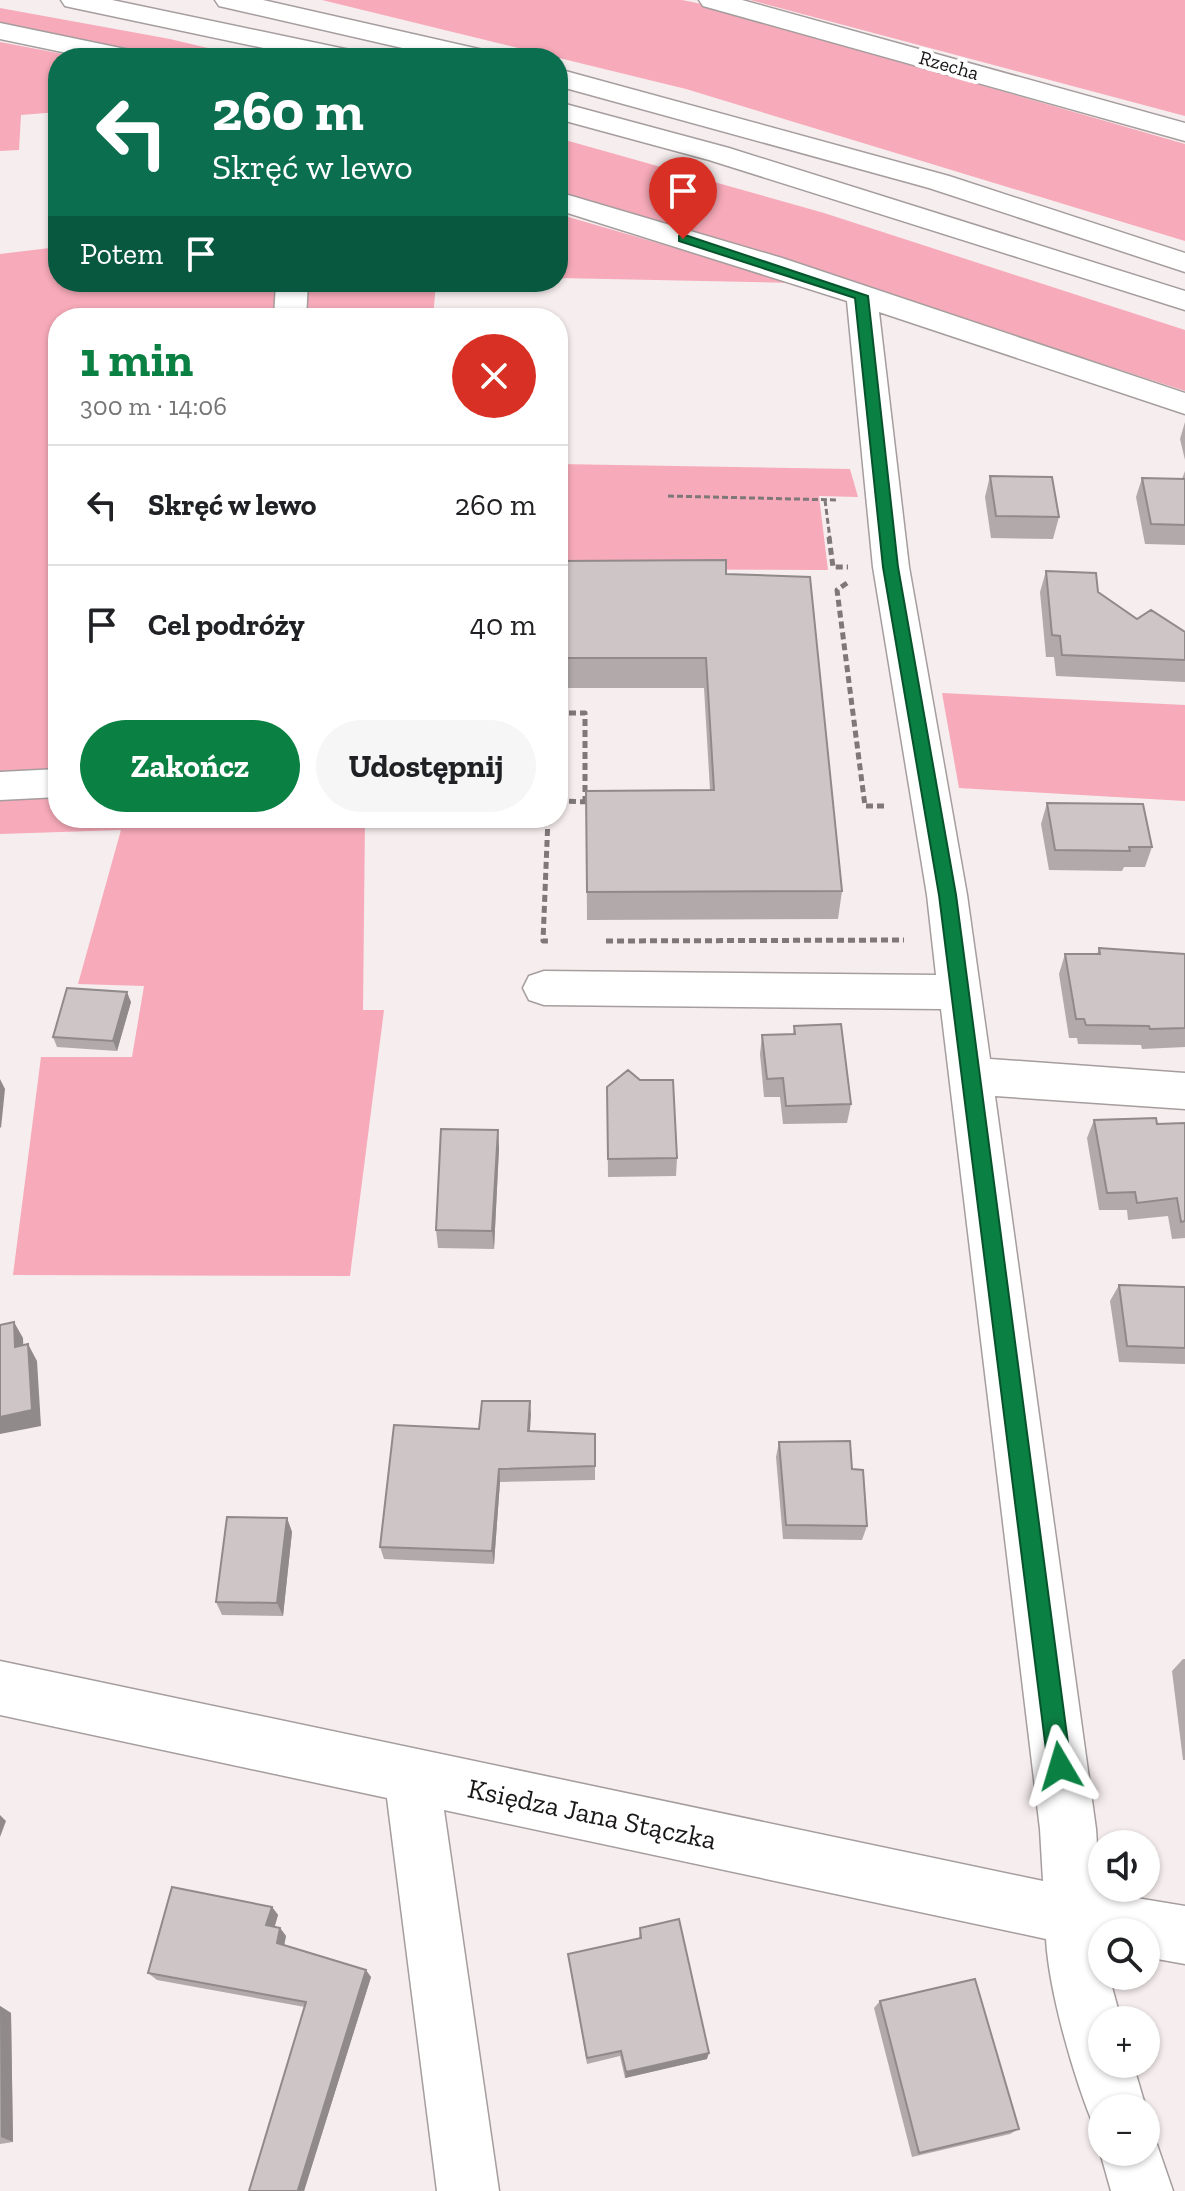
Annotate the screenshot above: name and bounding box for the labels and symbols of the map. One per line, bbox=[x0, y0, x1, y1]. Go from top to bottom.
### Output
street label: Rzecha bbox=[916, 45, 982, 85]
pin bbox=[649, 157, 717, 239]
position arrow bbox=[1018, 1724, 1102, 1808]
street label: Księdza Jana Stączka bbox=[465, 1772, 720, 1857]

